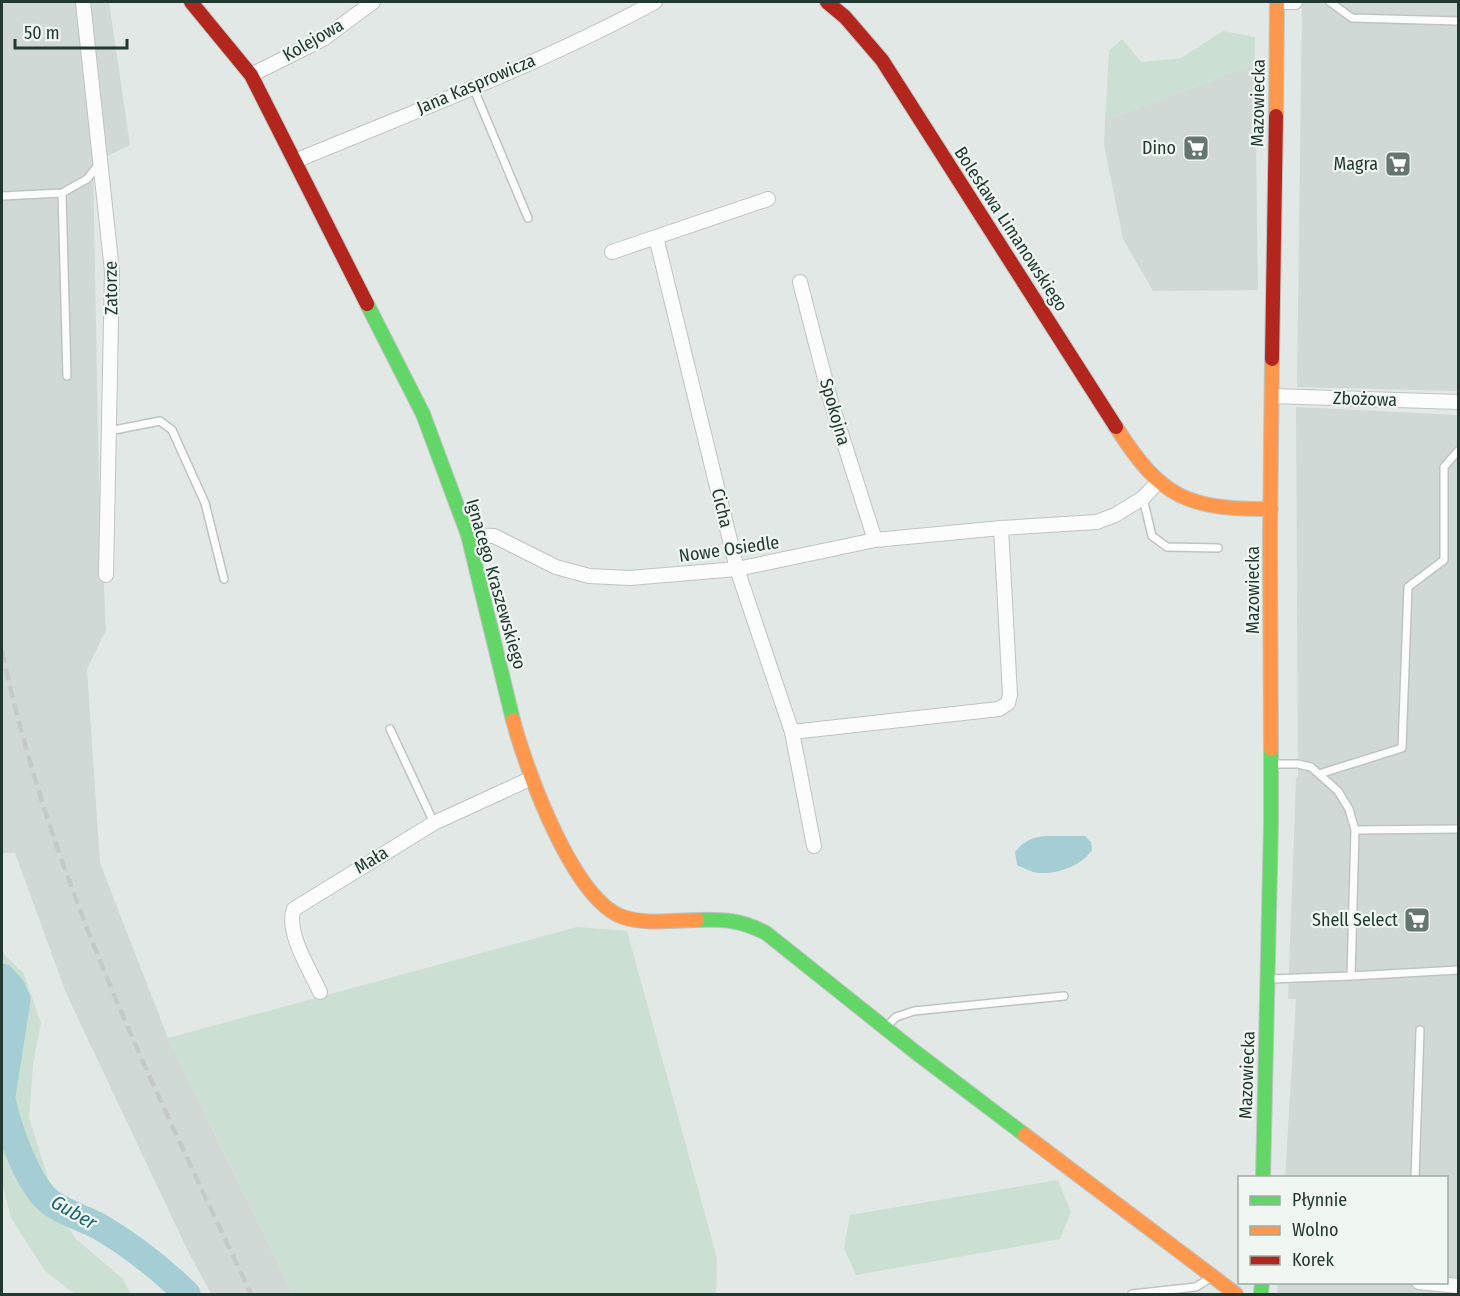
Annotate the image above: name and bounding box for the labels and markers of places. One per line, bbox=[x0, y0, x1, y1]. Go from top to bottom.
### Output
supermarket icon: Dino bbox=[1181, 133, 1211, 163]
place label: Dino bbox=[1142, 137, 1176, 159]
supermarket icon: Magra bbox=[1383, 149, 1413, 179]
place label: Magra bbox=[1334, 153, 1378, 175]
supermarket icon: Shell Select bbox=[1402, 905, 1432, 935]
place label: Shell Select bbox=[1312, 909, 1398, 931]

